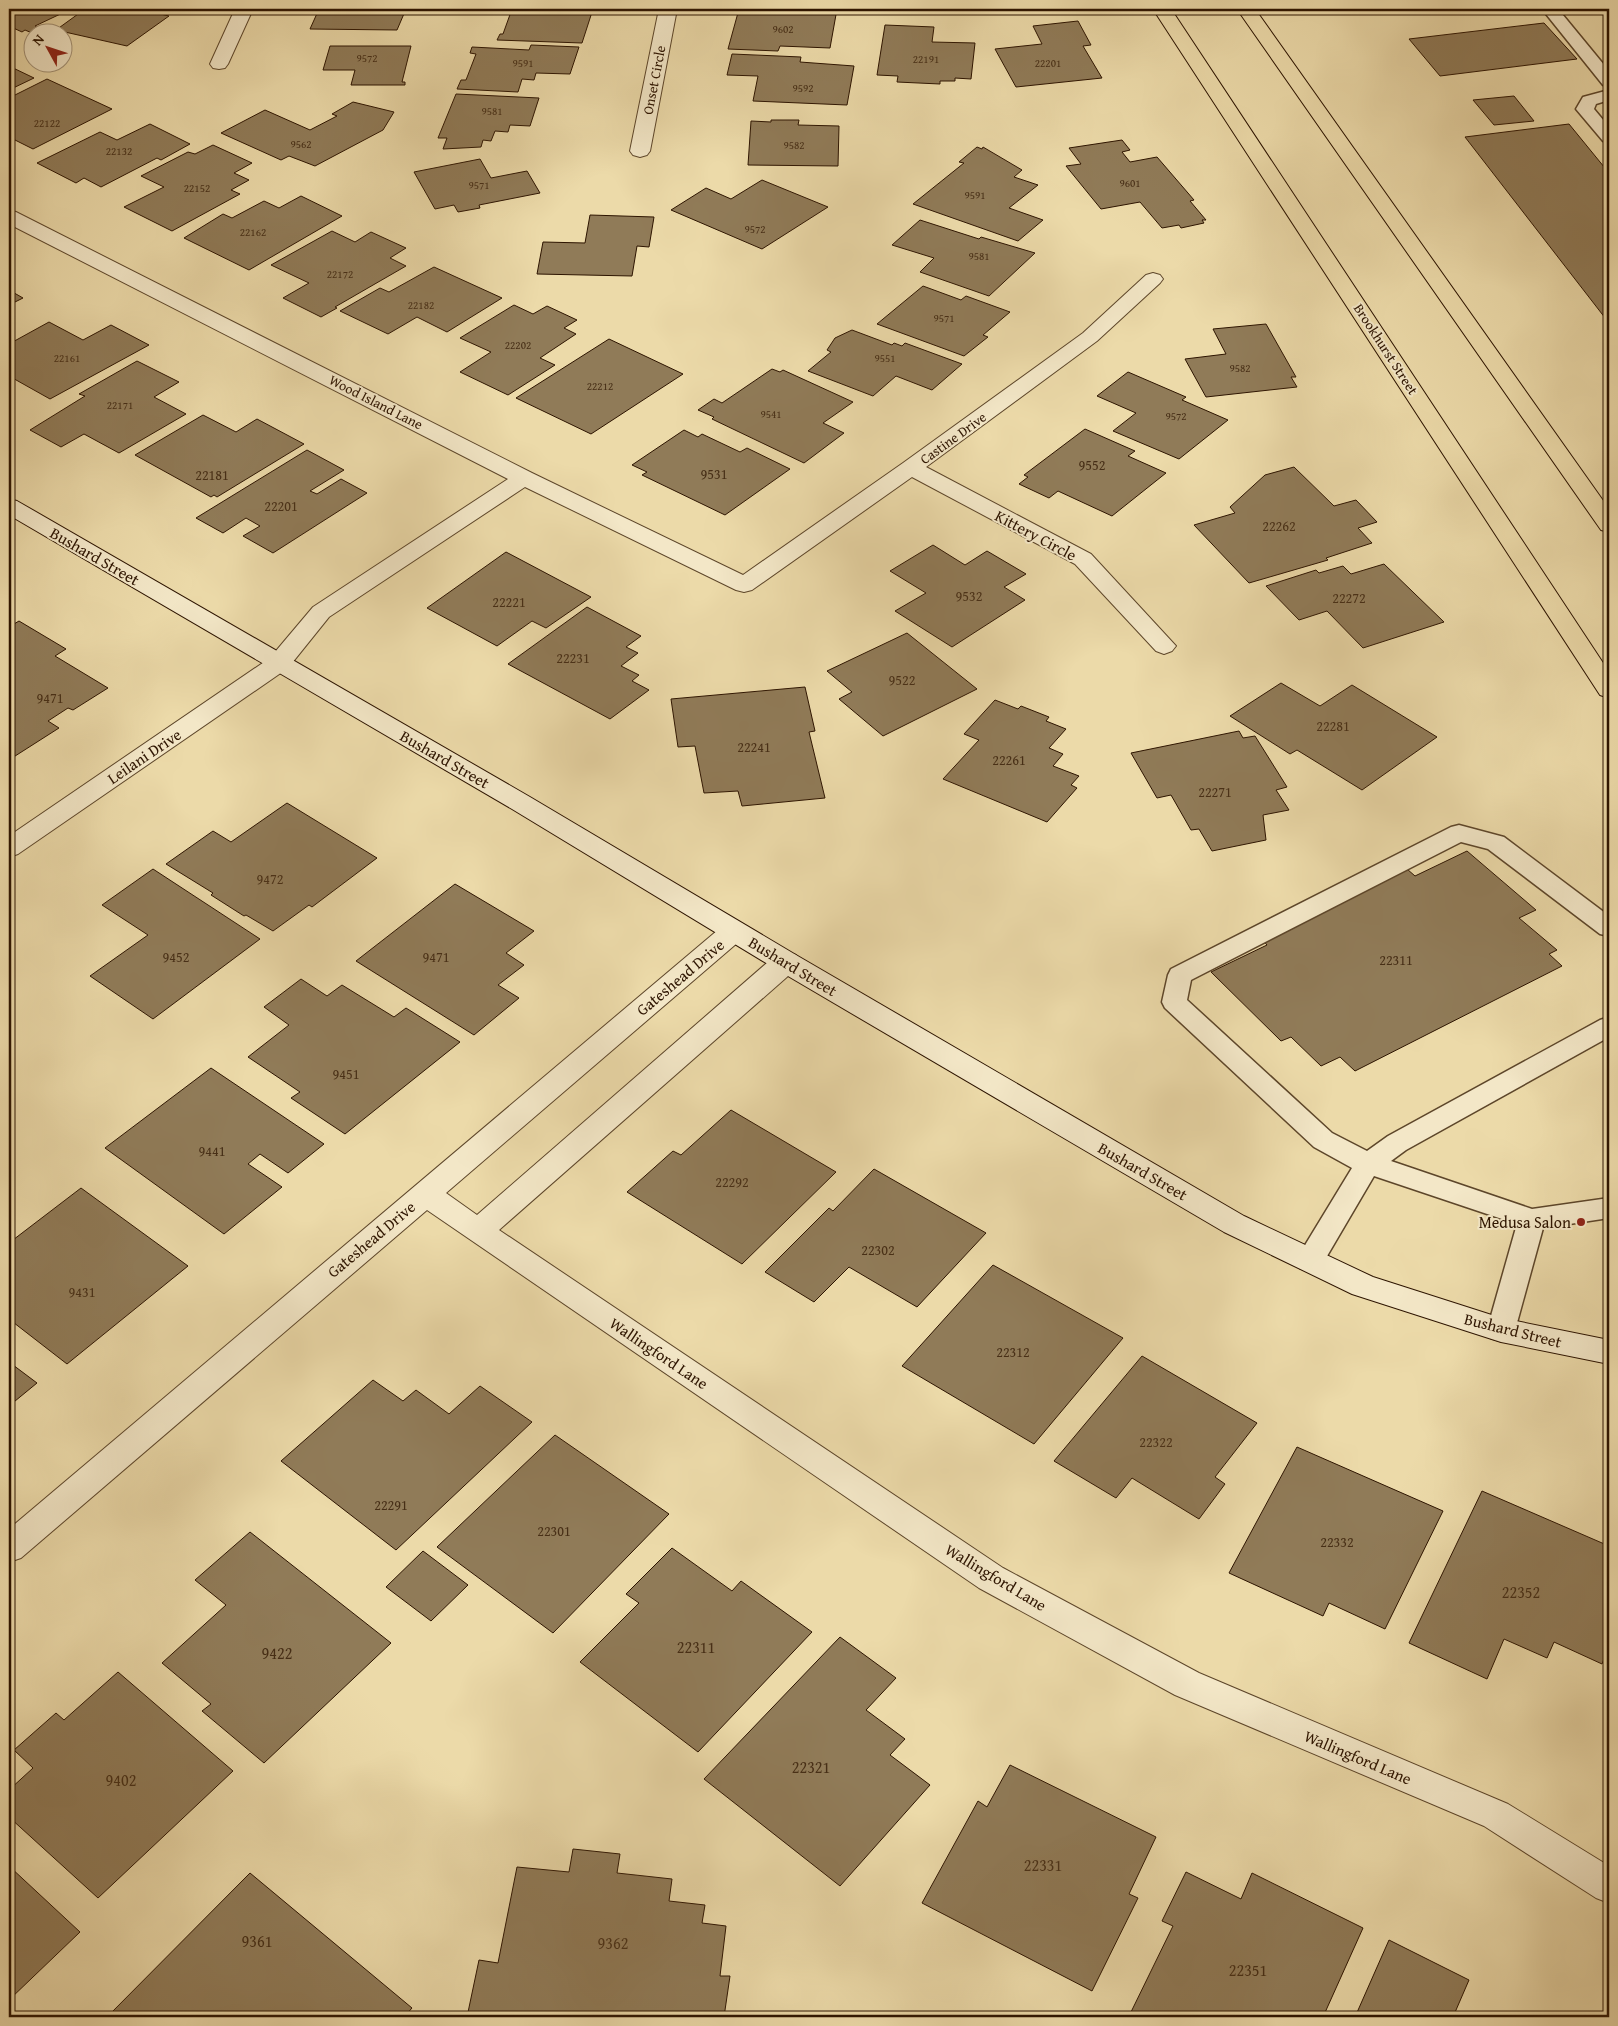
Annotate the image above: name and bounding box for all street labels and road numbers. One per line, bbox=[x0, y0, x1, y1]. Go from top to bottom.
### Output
street label: Onset Circle bbox=[637, 43, 671, 116]
street label: Brookhurst Street bbox=[1349, 299, 1423, 399]
street label: Wood Island Lane bbox=[326, 370, 427, 434]
street label: Castine Drive bbox=[916, 407, 991, 469]
street label: Kittery Circle bbox=[991, 503, 1081, 567]
street label: Bushard Street bbox=[46, 521, 144, 591]
street label: Leilani Drive bbox=[102, 722, 186, 790]
street label: Bushard Street bbox=[396, 724, 494, 794]
street label: Bushard Street bbox=[744, 930, 842, 1002]
street label: Gateshead Drive bbox=[631, 933, 729, 1021]
street label: Bushard Street bbox=[1094, 1136, 1192, 1206]
street label: Gateshead Drive bbox=[322, 1195, 420, 1283]
street label: Bushard Street bbox=[1462, 1306, 1565, 1354]
street label: Wallingford Lane bbox=[605, 1311, 713, 1395]
street label: Wallingford Lane bbox=[941, 1537, 1051, 1617]
street label: Wallingford Lane bbox=[1301, 1724, 1415, 1790]

